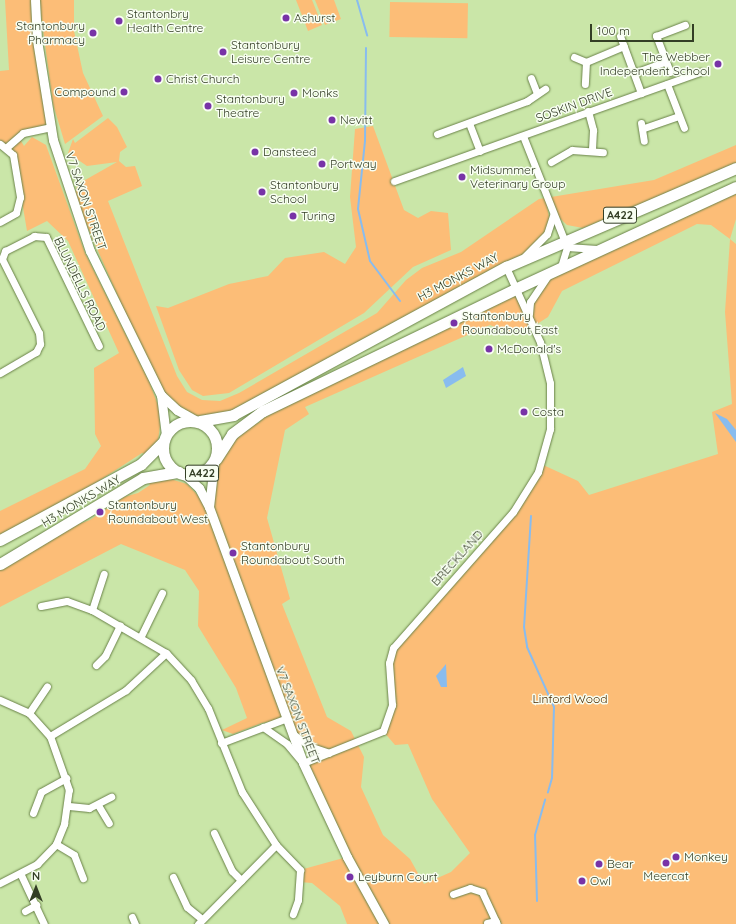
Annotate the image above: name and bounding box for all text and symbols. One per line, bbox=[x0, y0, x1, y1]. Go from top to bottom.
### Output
place label: Stantonbry Health Centre bbox=[127, 7, 203, 35]
place label: Ashurst bbox=[294, 11, 335, 25]
marker: Ashurst bbox=[281, 13, 291, 23]
marker: Stantonbry Health Centre bbox=[114, 16, 124, 26]
scale bar bbox=[592, 16, 696, 42]
place label: Stantonbury Pharmacy bbox=[16, 19, 85, 47]
text: 100 m bbox=[597, 23, 630, 38]
marker: Stantonbury Pharmacy bbox=[88, 28, 98, 38]
place label: Stantonbury Leisure Centre bbox=[231, 38, 310, 66]
marker: Stantonbury Leisure Centre bbox=[218, 47, 228, 57]
place label: The Webber Independent School bbox=[600, 50, 710, 78]
marker: The Webber Independent School bbox=[713, 59, 723, 69]
place label: Christ Church bbox=[166, 72, 240, 86]
marker: Christ Church bbox=[153, 74, 163, 84]
place label: Compound bbox=[54, 85, 116, 99]
street label: SOSKIN DRIVE bbox=[534, 85, 614, 125]
place label: Monks bbox=[302, 86, 338, 100]
marker: Compound bbox=[119, 87, 129, 97]
marker: Monks bbox=[289, 88, 299, 98]
place label: Stantonbury Theatre bbox=[216, 92, 285, 120]
marker: Stantonbury Theatre bbox=[203, 101, 213, 111]
place label: Nevitt bbox=[340, 113, 373, 127]
marker: Nevitt bbox=[327, 115, 337, 125]
place label: Dansteed bbox=[263, 145, 316, 159]
marker: Dansteed bbox=[250, 147, 260, 157]
street label: V7 SAXON STREET bbox=[62, 150, 110, 252]
place label: Portway bbox=[330, 157, 377, 171]
marker: Portway bbox=[317, 159, 327, 169]
place label: Midsummer Veterinary Group bbox=[470, 163, 565, 191]
marker: Midsummer Veterinary Group bbox=[457, 172, 467, 182]
place label: Stantonbury School bbox=[270, 178, 339, 206]
marker: Stantonbury School bbox=[257, 187, 267, 197]
road number: A422 bbox=[602, 206, 638, 224]
place label: Turing bbox=[301, 209, 335, 223]
marker: Turing bbox=[288, 211, 298, 221]
street label: BLUNDELLS ROAD bbox=[51, 235, 109, 333]
street label: H3 MONKS WAY bbox=[415, 250, 501, 304]
place label: Stantonbury Roundabout East bbox=[462, 309, 558, 337]
marker: Stantonbury Roundabout East bbox=[449, 318, 459, 328]
place label: McDonald's bbox=[497, 342, 561, 356]
marker: McDonald's bbox=[484, 344, 494, 354]
place label: Costa bbox=[532, 405, 564, 419]
marker: Costa bbox=[519, 407, 529, 417]
road number: A422 bbox=[184, 464, 220, 482]
street label: H3 MONKS WAY bbox=[39, 472, 123, 530]
place label: Stantonbury Roundabout West bbox=[108, 498, 208, 526]
marker: Stantonbury Roundabout West bbox=[95, 507, 105, 517]
street label: BRECKLAND bbox=[428, 527, 486, 589]
place label: Stantonbury Roundabout South bbox=[241, 539, 345, 567]
marker: Stantonbury Roundabout South bbox=[228, 548, 238, 558]
street label: V7 SAXON STREET bbox=[273, 664, 323, 766]
park label: Linford Wood bbox=[532, 692, 608, 706]
place label: Monkey bbox=[684, 850, 728, 864]
marker: Monkey bbox=[671, 852, 681, 862]
place label: Bear bbox=[607, 857, 634, 871]
marker: Meercat bbox=[661, 858, 671, 868]
marker: Bear bbox=[594, 859, 604, 869]
north arrow bbox=[16, 868, 56, 908]
text: N bbox=[32, 869, 40, 883]
place label: Meercat bbox=[643, 869, 689, 883]
place label: Leyburn Court bbox=[358, 870, 437, 884]
marker: Leyburn Court bbox=[345, 872, 355, 882]
place label: Owl bbox=[590, 874, 611, 888]
marker: Owl bbox=[577, 876, 587, 886]

